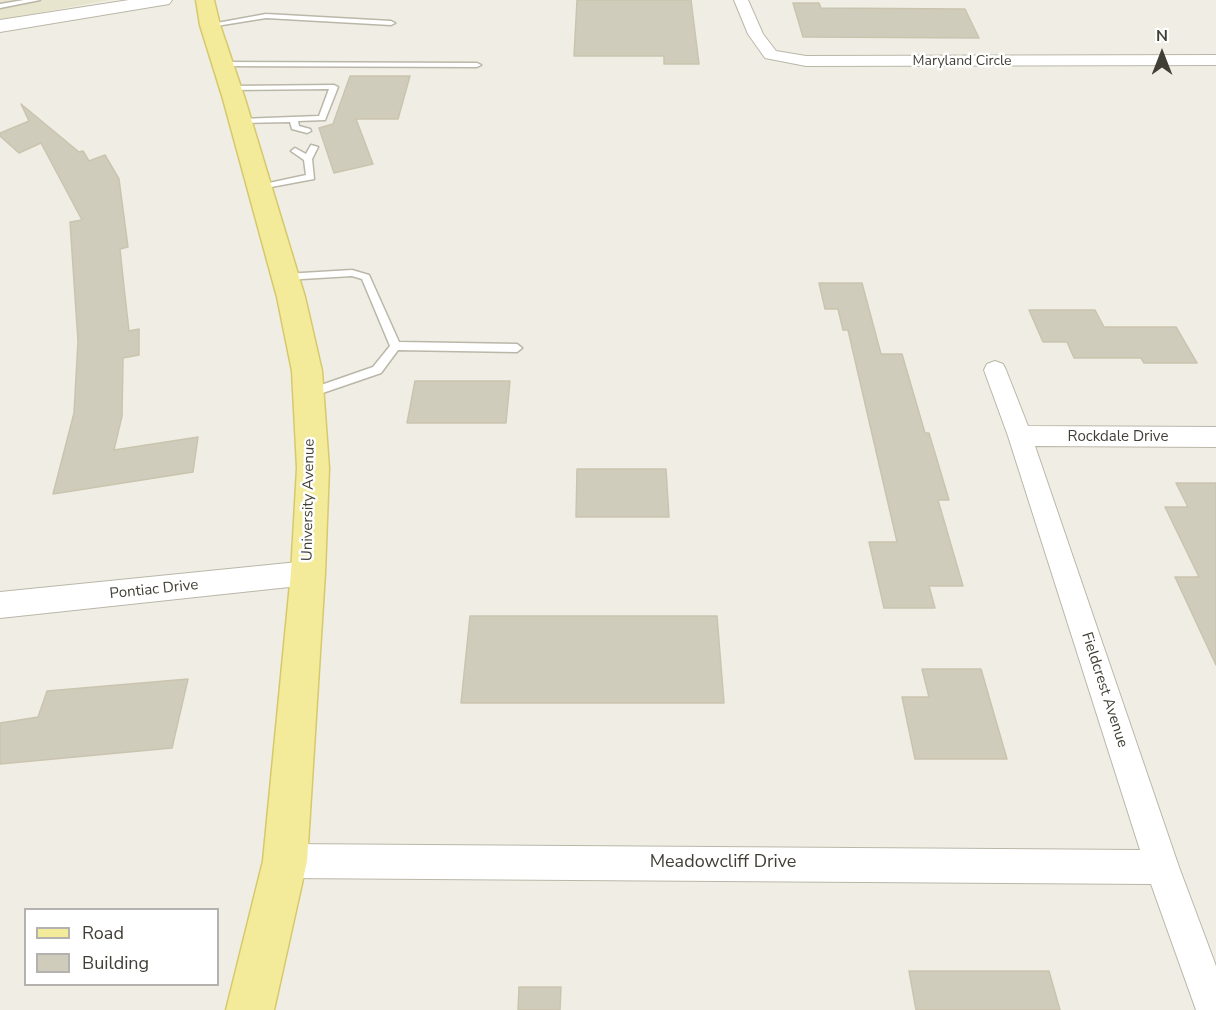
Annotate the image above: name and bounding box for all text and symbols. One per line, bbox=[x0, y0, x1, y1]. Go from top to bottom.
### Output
north arrow bbox=[1132, 24, 1192, 84]
text: N bbox=[1156, 25, 1168, 47]
street label: Maryland Circle bbox=[913, 54, 1011, 70]
street label: Rockdale Drive bbox=[1068, 428, 1168, 446]
street label: University Avenue bbox=[299, 439, 319, 561]
street label: Pontiac Drive bbox=[109, 576, 199, 604]
street label: Fieldcrest Avenue bbox=[1077, 630, 1131, 750]
street label: Meadowcliff Drive bbox=[650, 852, 796, 874]
legend bbox=[24, 908, 219, 986]
text: Road bbox=[82, 921, 124, 945]
text: Building bbox=[82, 951, 149, 975]

